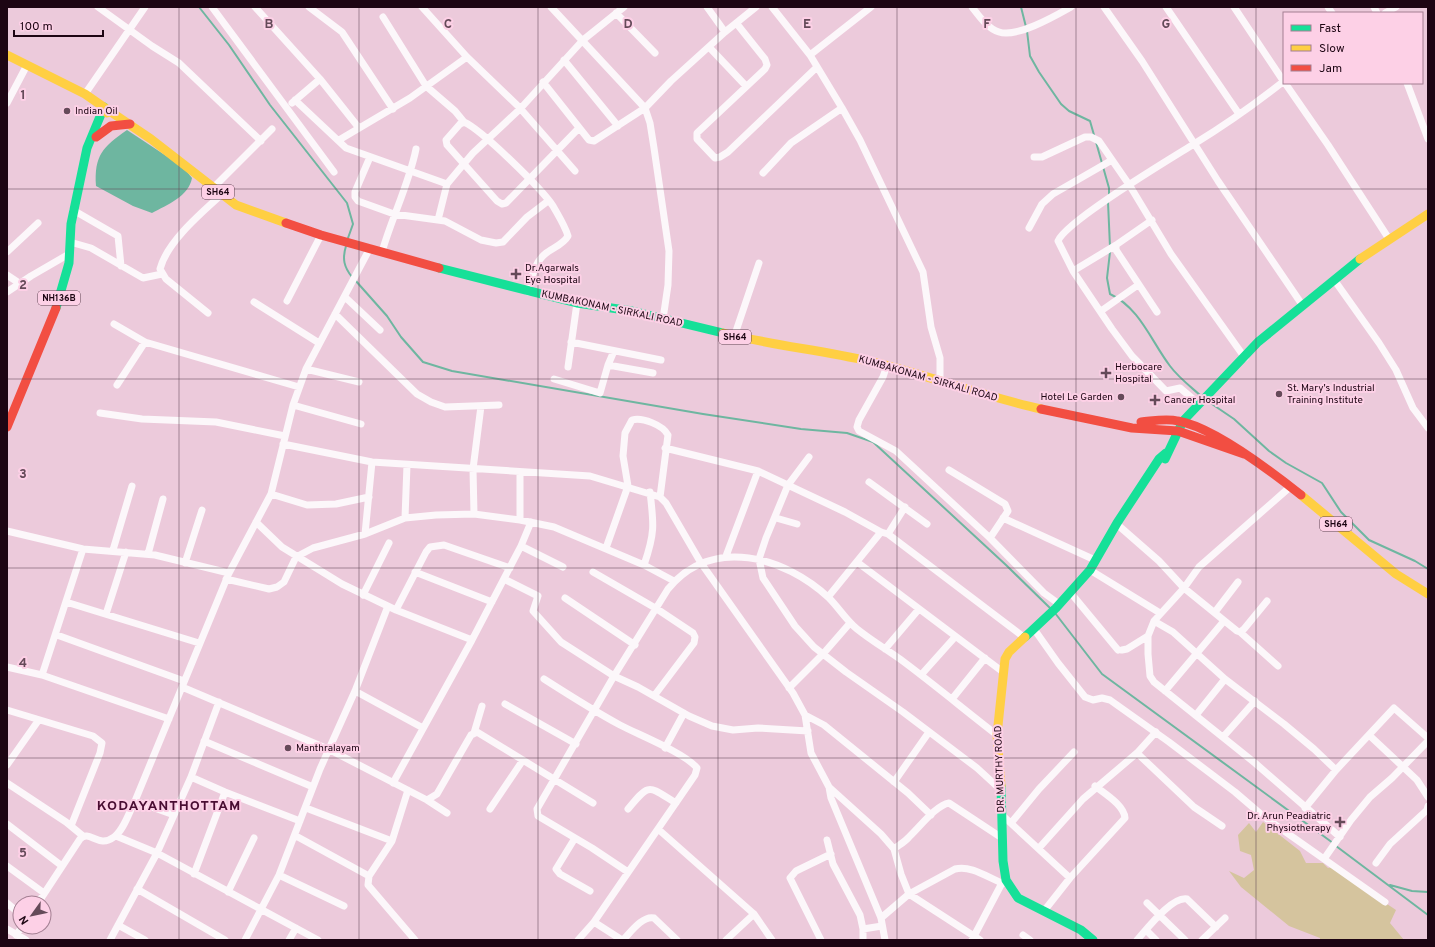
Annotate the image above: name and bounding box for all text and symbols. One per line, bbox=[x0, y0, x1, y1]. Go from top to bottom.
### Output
scale bar bbox=[14, 12, 103, 38]
legend bbox=[1283, 12, 1423, 84]
text: B bbox=[265, 17, 274, 33]
text: C bbox=[444, 17, 452, 33]
text: D bbox=[623, 17, 633, 33]
text: E bbox=[803, 17, 811, 33]
text: F bbox=[983, 17, 991, 33]
text: G bbox=[1162, 17, 1171, 33]
text: 100 m bbox=[20, 19, 53, 35]
text: Fast bbox=[1319, 21, 1341, 37]
text: Slow bbox=[1319, 41, 1345, 57]
text: Jam bbox=[1319, 61, 1342, 77]
text: 1 bbox=[20, 88, 26, 104]
place label: Indian Oil bbox=[75, 105, 118, 118]
marker: Indian Oil bbox=[62, 106, 72, 116]
road number: SH64 bbox=[202, 185, 234, 199]
place label: Dr.Agarwals Eye Hospital bbox=[525, 262, 580, 287]
marker: Dr.Agarwals Eye Hospital bbox=[510, 268, 522, 280]
text: 2 bbox=[19, 278, 27, 294]
street label: KUMBAKONAM - SIRKALI ROAD bbox=[540, 288, 684, 330]
road number: NH136B bbox=[38, 291, 80, 305]
road number: SH64 bbox=[719, 330, 751, 344]
street label: KUMBAKONAM - SIRKALI ROAD bbox=[857, 353, 999, 405]
place label: Herbocare Hospital bbox=[1115, 361, 1162, 386]
marker: Herbocare Hospital bbox=[1100, 367, 1112, 379]
place label: St. Mary's Industrial Training Institute bbox=[1287, 382, 1375, 407]
marker: St. Mary's Industrial Training Institute bbox=[1274, 389, 1284, 399]
place label: Hotel Le Garden bbox=[1041, 391, 1113, 404]
marker: Hotel Le Garden bbox=[1116, 392, 1126, 402]
marker: Cancer Hospital bbox=[1149, 394, 1161, 406]
place label: Cancer Hospital bbox=[1164, 394, 1235, 407]
text: 3 bbox=[19, 467, 27, 483]
road number: SH64 bbox=[1320, 517, 1352, 531]
text: 4 bbox=[19, 656, 27, 672]
street label: DR. MURTHY ROAD bbox=[992, 725, 1008, 813]
place label: Manthralayam bbox=[296, 742, 360, 755]
marker: Manthralayam bbox=[283, 743, 293, 753]
district label: KODAYANTHOTTAM bbox=[97, 798, 241, 815]
place label: Dr. Arun Peadiatric Physiotherapy bbox=[1247, 810, 1331, 835]
marker: Dr. Arun Peadiatric Physiotherapy bbox=[1334, 816, 1346, 828]
text: 5 bbox=[19, 846, 27, 862]
north arrow bbox=[12, 895, 52, 935]
text: N bbox=[16, 913, 32, 927]

